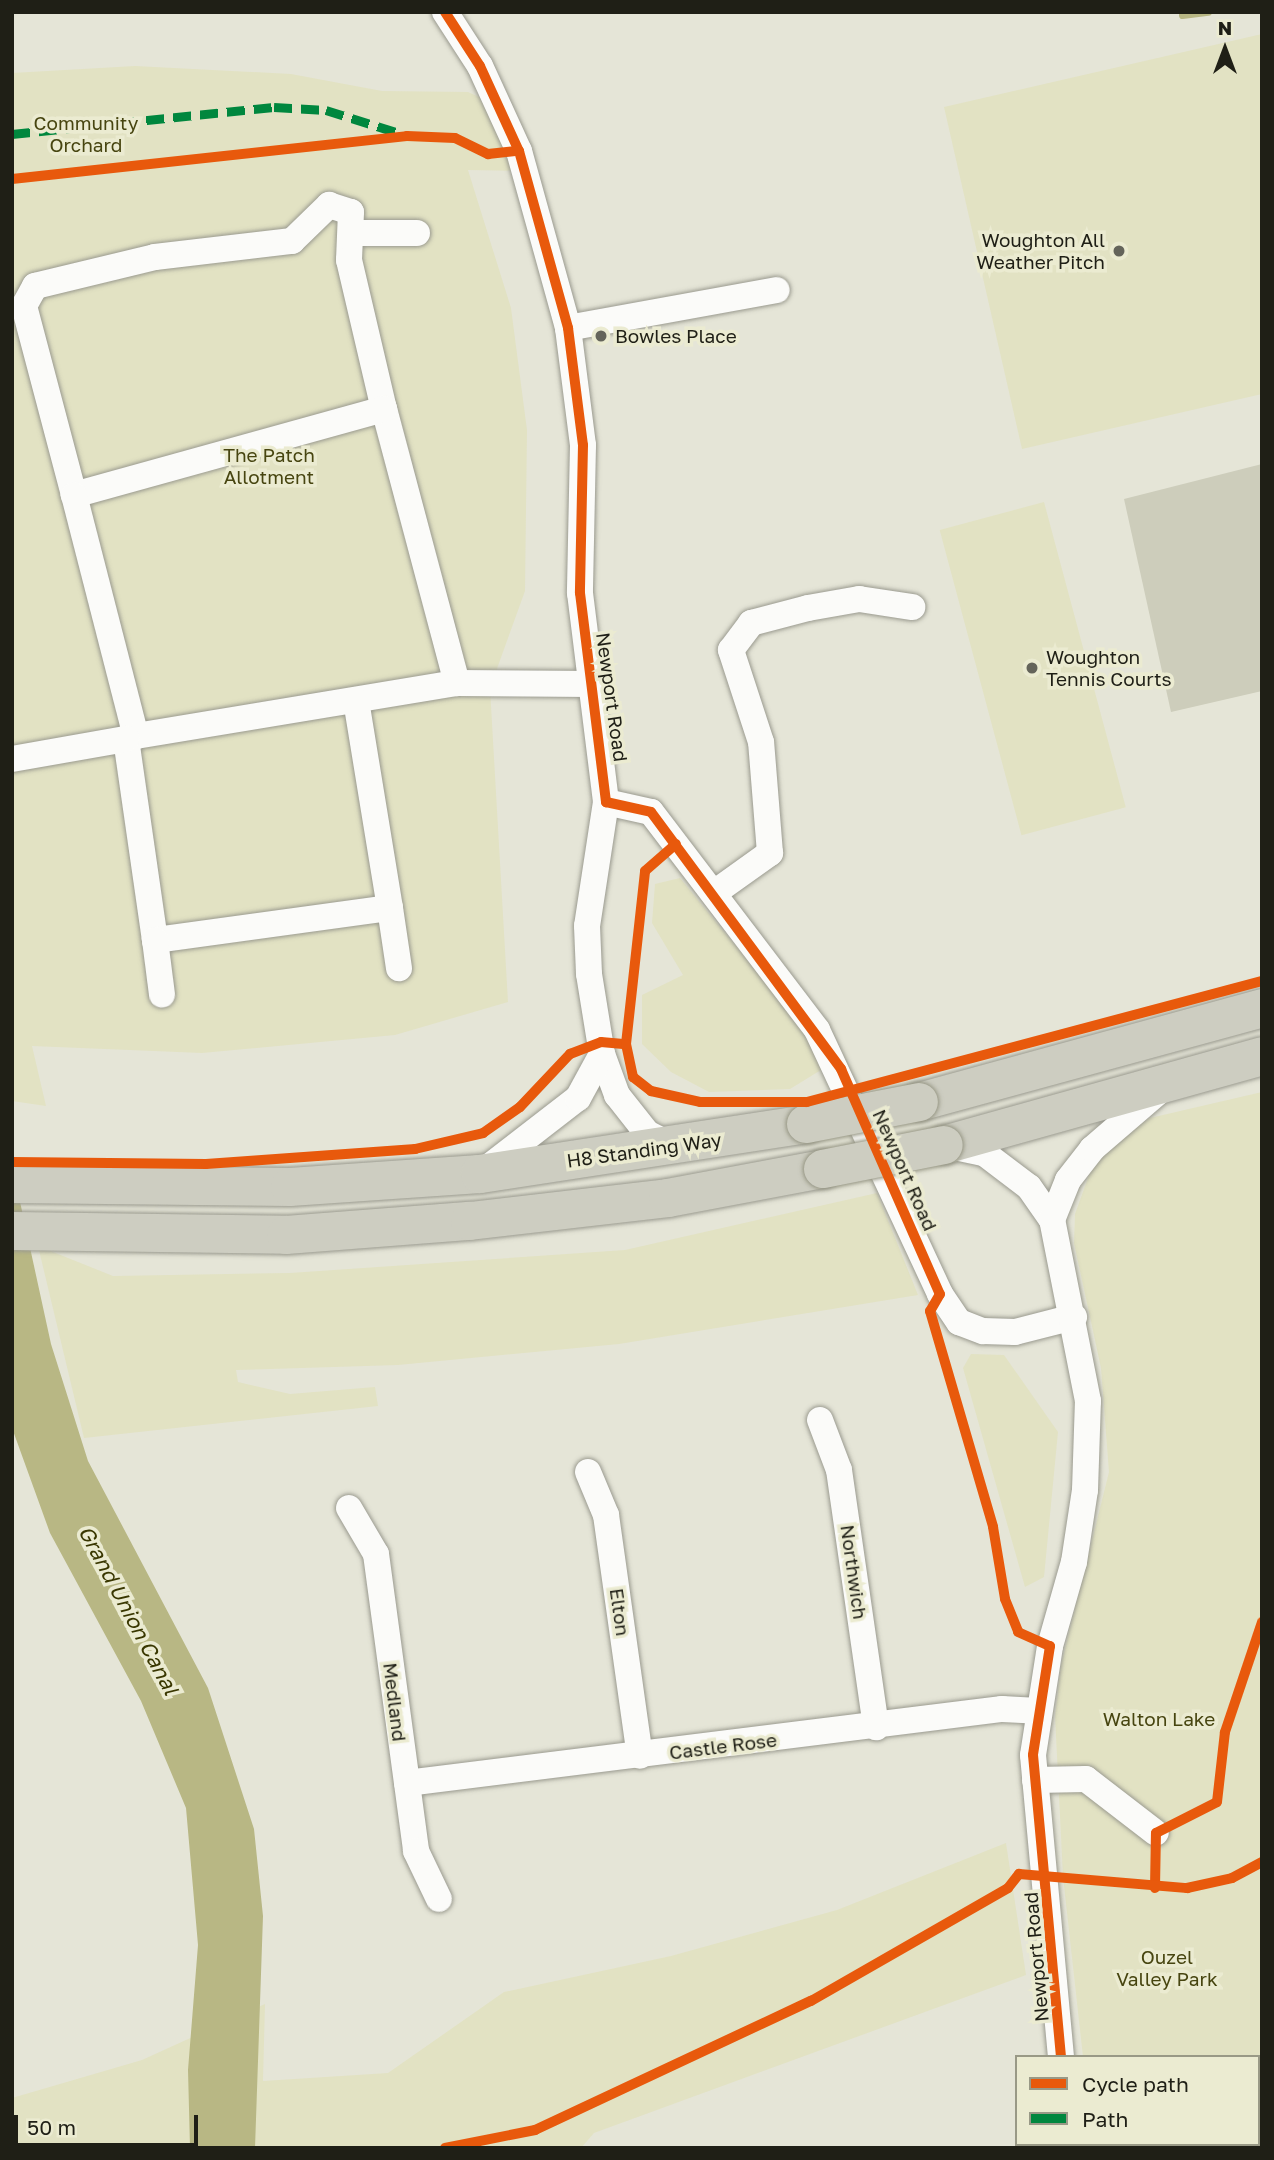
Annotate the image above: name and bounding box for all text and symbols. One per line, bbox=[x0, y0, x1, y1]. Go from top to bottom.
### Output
north arrow bbox=[1190, 14, 1260, 84]
text: N bbox=[1218, 16, 1232, 39]
park label: Community Orchard bbox=[34, 112, 138, 156]
place label: Woughton All Weather Pitch bbox=[976, 229, 1105, 273]
marker: Woughton All Weather Pitch bbox=[1111, 243, 1127, 259]
place label: Bowles Place bbox=[615, 325, 737, 347]
marker: Bowles Place bbox=[593, 328, 609, 344]
park label: The Patch Allotment bbox=[223, 444, 315, 488]
street label: Newport Road bbox=[592, 631, 632, 763]
place label: Woughton Tennis Courts bbox=[1046, 646, 1172, 690]
marker: Woughton Tennis Courts bbox=[1024, 660, 1040, 676]
street label: Newport Road bbox=[868, 1106, 942, 1234]
street label: H8 Standing Way bbox=[565, 1128, 723, 1172]
water label: Grand Union Canal bbox=[74, 1521, 184, 1699]
street label: Northwich bbox=[836, 1523, 872, 1621]
street label: Elton bbox=[605, 1587, 635, 1637]
street label: Medland bbox=[379, 1661, 411, 1743]
park label: Walton Lake bbox=[1103, 1708, 1215, 1730]
street label: Castle Rose bbox=[668, 1728, 778, 1764]
street label: Newport Road bbox=[1019, 1891, 1053, 2023]
park label: Ouzel Valley Park bbox=[1116, 1946, 1218, 1990]
legend bbox=[1015, 2055, 1260, 2146]
text: Cycle path bbox=[1082, 2071, 1189, 2097]
scale bar bbox=[18, 2100, 201, 2144]
text: Path bbox=[1082, 2106, 1129, 2132]
text: 50 m bbox=[27, 2114, 76, 2140]

